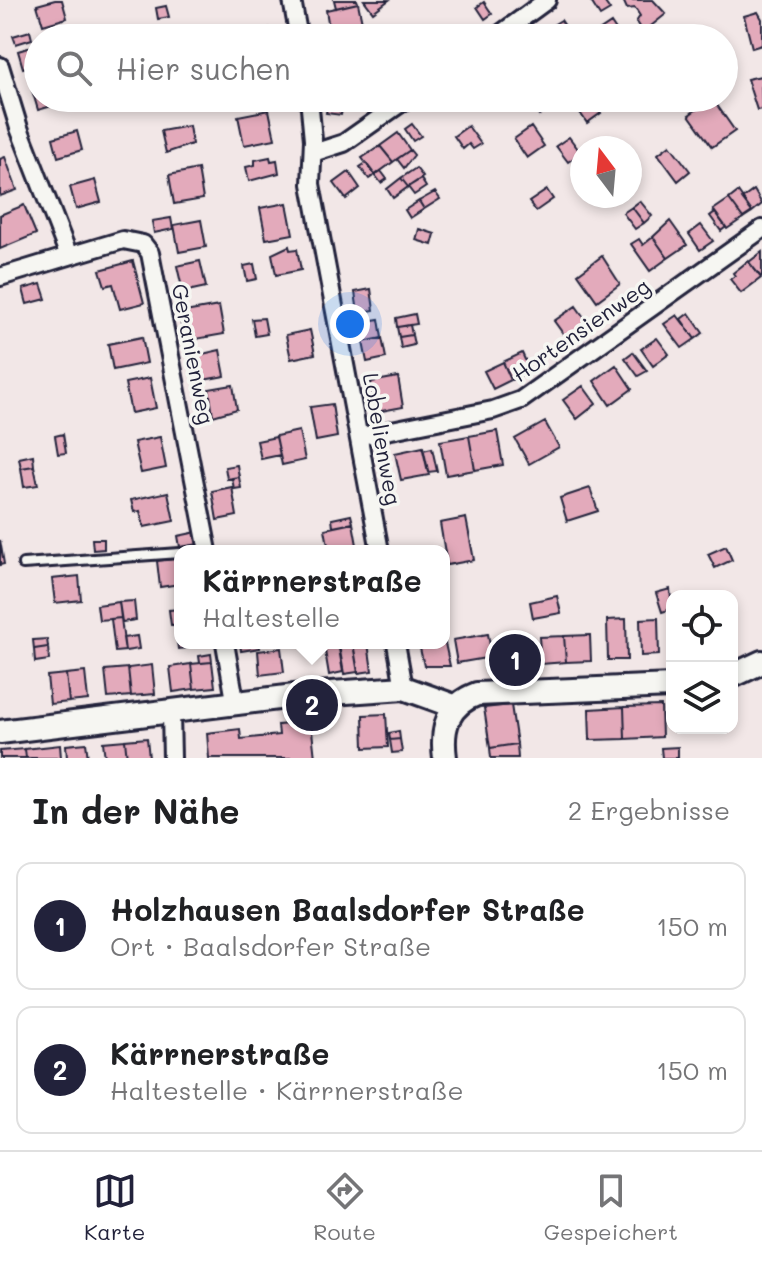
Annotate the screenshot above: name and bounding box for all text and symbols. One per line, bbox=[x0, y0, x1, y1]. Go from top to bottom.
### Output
search box bbox=[24, 24, 738, 112]
icon: search bbox=[52, 46, 96, 90]
text: Hier suchen bbox=[116, 48, 291, 88]
north arrow bbox=[570, 136, 642, 208]
street label: Hortensienweg bbox=[506, 271, 655, 388]
street label: Geranienweg bbox=[166, 281, 221, 427]
your location bbox=[330, 304, 370, 344]
street label: Lobelienweg bbox=[357, 371, 408, 507]
popup bbox=[174, 545, 450, 649]
text: Kärrnerstraße bbox=[202, 560, 422, 600]
map controls bbox=[666, 590, 738, 734]
button: locate bbox=[666, 590, 738, 662]
text: Haltestelle bbox=[202, 600, 340, 634]
pin: 1 bbox=[489, 630, 541, 690]
button: layers bbox=[666, 662, 738, 734]
pin: 2 bbox=[286, 675, 338, 735]
text: In der Nähe bbox=[32, 788, 240, 833]
text: 2 Ergebnisse bbox=[568, 793, 730, 827]
text: Holzhausen Baalsdorfer Straße bbox=[110, 889, 585, 929]
text: 1 bbox=[54, 909, 66, 943]
text: 150 m bbox=[656, 909, 728, 943]
text: Ort · Baalsdorfer Straße bbox=[110, 929, 431, 963]
text: Kärrnerstraße bbox=[110, 1033, 329, 1073]
text: 2 bbox=[53, 1053, 67, 1087]
text: 150 m bbox=[656, 1053, 728, 1087]
text: Haltestelle · Kärrnerstraße bbox=[110, 1073, 464, 1107]
tab: Karte bbox=[84, 1169, 145, 1246]
tab: Route bbox=[313, 1169, 376, 1246]
tab: Gespeichert bbox=[544, 1169, 678, 1246]

